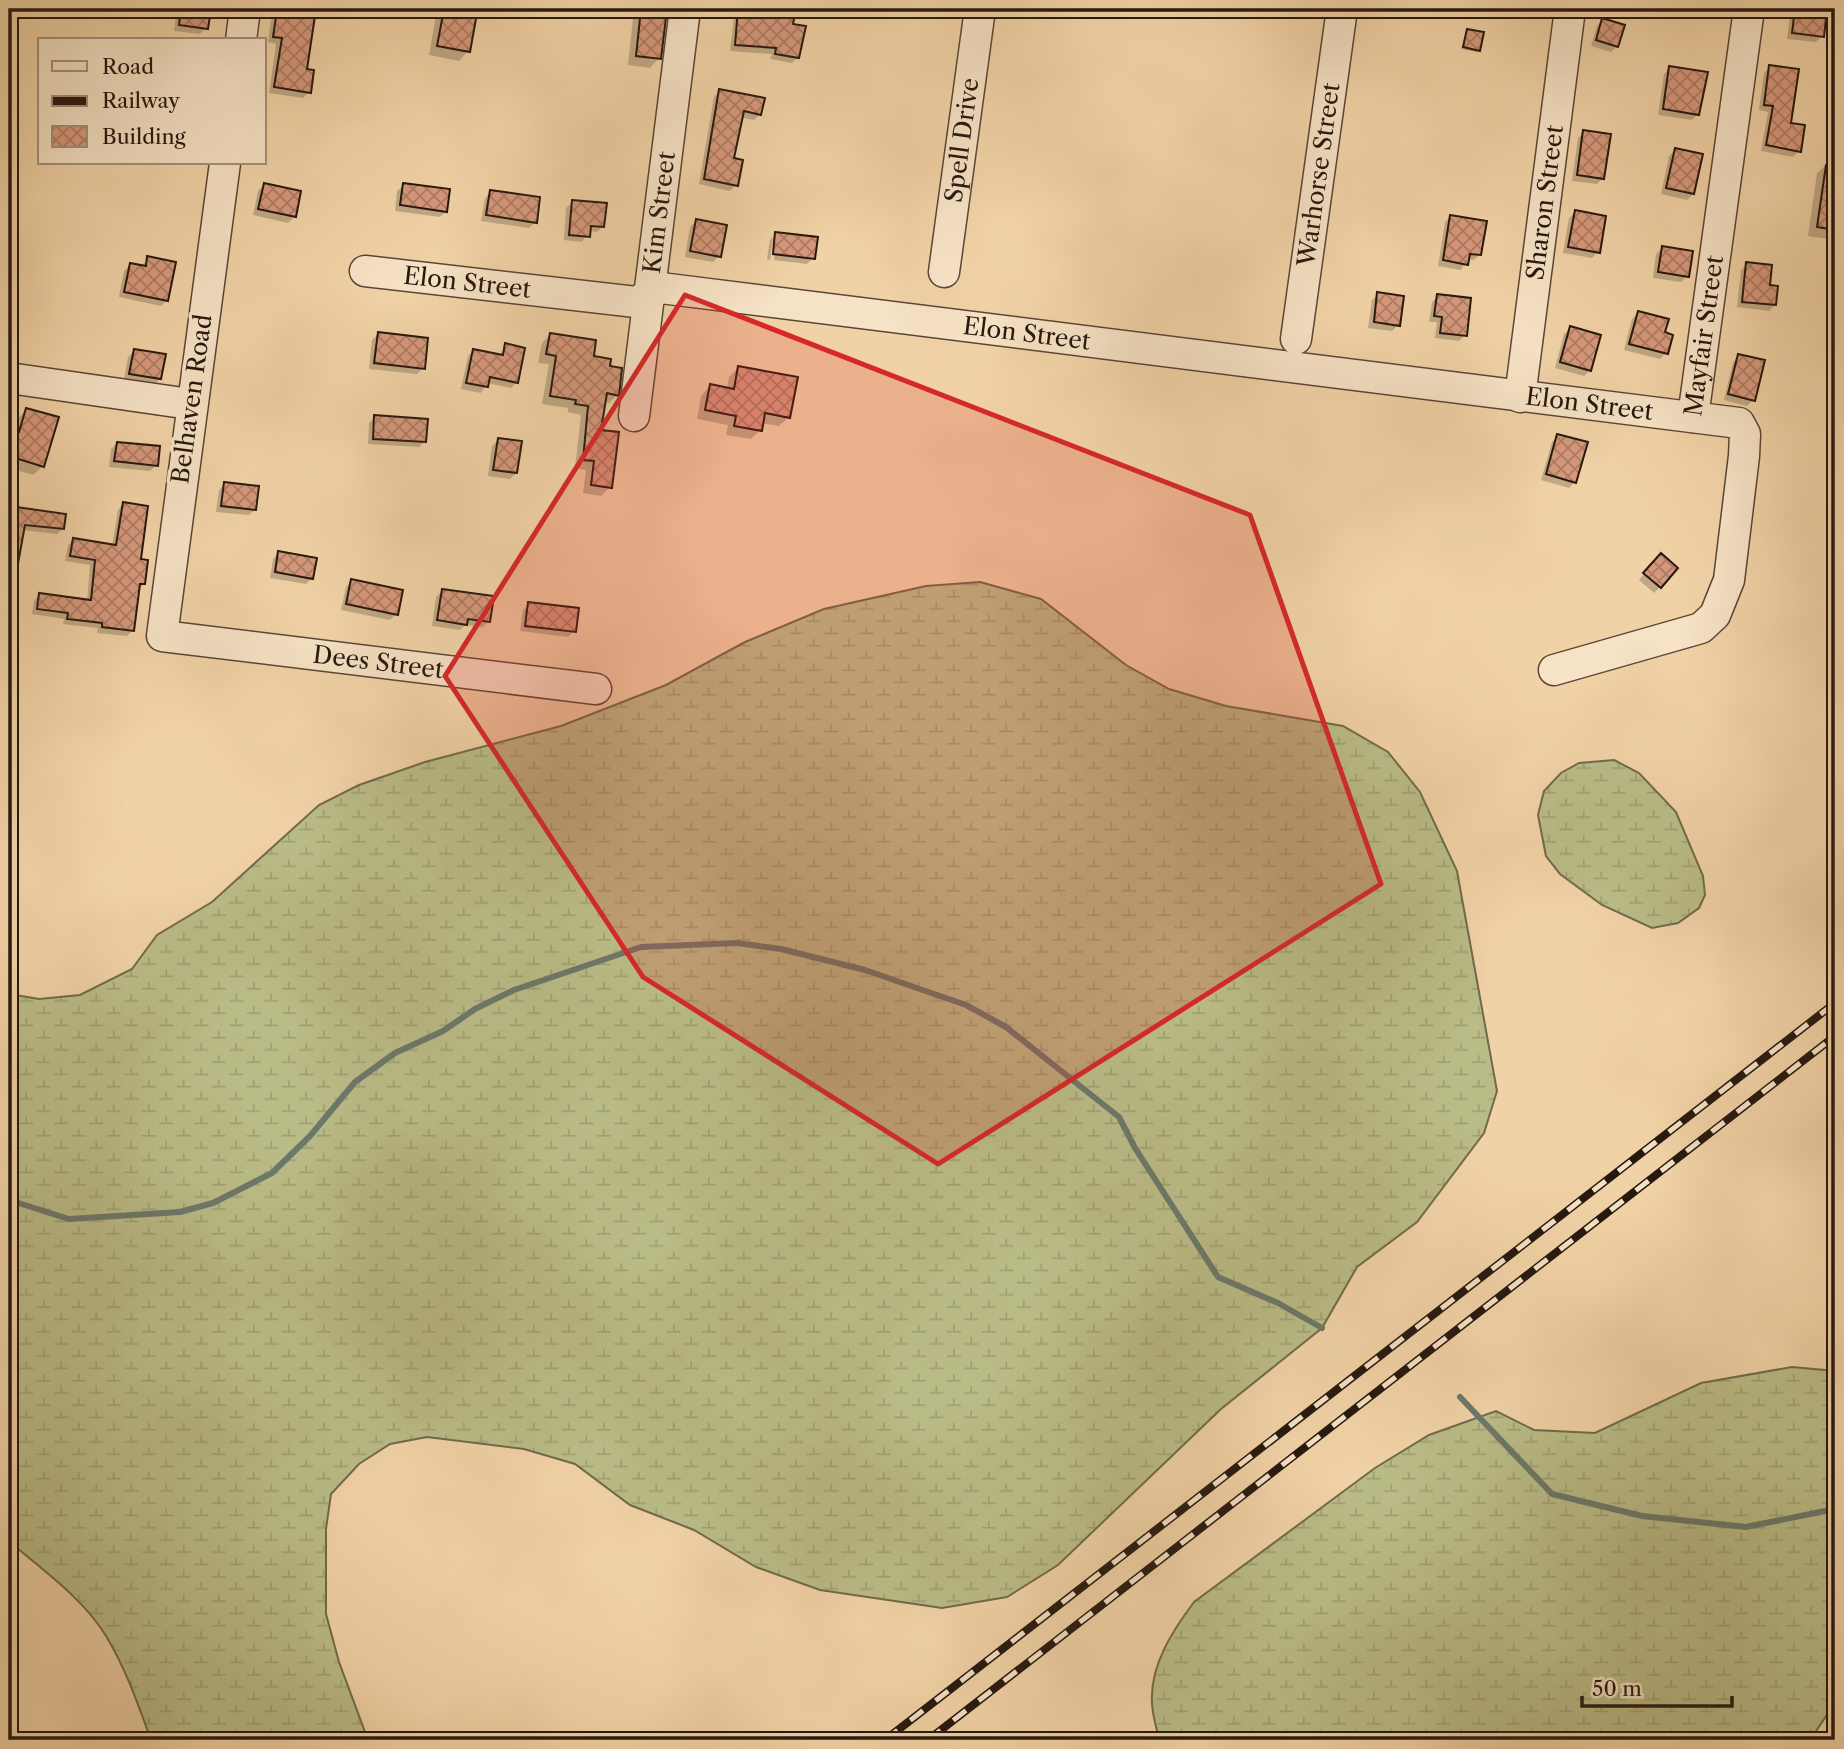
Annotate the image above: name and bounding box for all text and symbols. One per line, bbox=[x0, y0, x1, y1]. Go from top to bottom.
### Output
legend bbox=[38, 38, 266, 164]
text: Road bbox=[102, 54, 154, 79]
street label: Spell Drive bbox=[939, 76, 984, 204]
street label: Warhorse Street bbox=[1291, 80, 1346, 269]
text: Railway bbox=[102, 88, 180, 113]
street label: Sharon Street bbox=[1520, 123, 1569, 282]
text: Building bbox=[102, 124, 187, 149]
street label: Kim Street bbox=[637, 149, 681, 275]
street label: Mayfair Street bbox=[1678, 253, 1729, 418]
street label: Elon Street bbox=[402, 261, 533, 304]
street label: Elon Street bbox=[962, 311, 1093, 356]
street label: Belhaven Road bbox=[165, 312, 218, 486]
street label: Elon Street bbox=[1524, 381, 1655, 426]
street label: Dees Street bbox=[311, 640, 446, 684]
scale bar bbox=[1582, 1665, 1732, 1709]
text: 50 m bbox=[1592, 1676, 1642, 1701]

